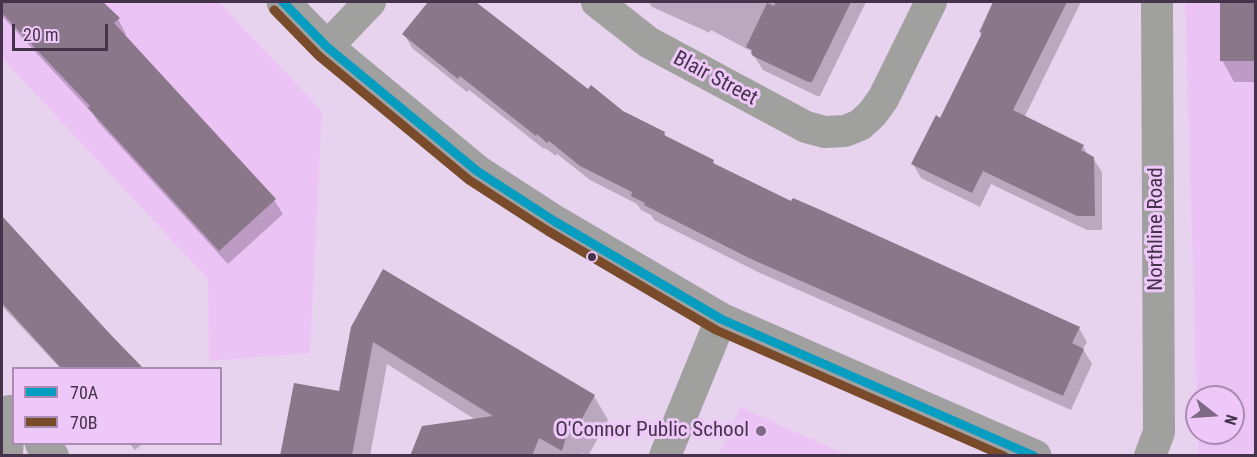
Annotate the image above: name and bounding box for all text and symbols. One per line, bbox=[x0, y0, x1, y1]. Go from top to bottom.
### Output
scale bar bbox=[15, 12, 111, 50]
text: 20 m bbox=[23, 24, 58, 45]
street label: Blair Street bbox=[669, 46, 761, 112]
street label: Northline Road bbox=[1144, 167, 1170, 291]
unlabelled marker bbox=[586, 251, 598, 263]
legend bbox=[12, 367, 222, 445]
text: 70A bbox=[70, 382, 98, 403]
north arrow bbox=[1185, 385, 1245, 445]
text: 70B bbox=[70, 412, 98, 433]
text: N bbox=[1220, 412, 1241, 427]
place label: O'Connor Public School bbox=[555, 418, 749, 444]
marker: O'Connor Public School bbox=[754, 424, 768, 438]

